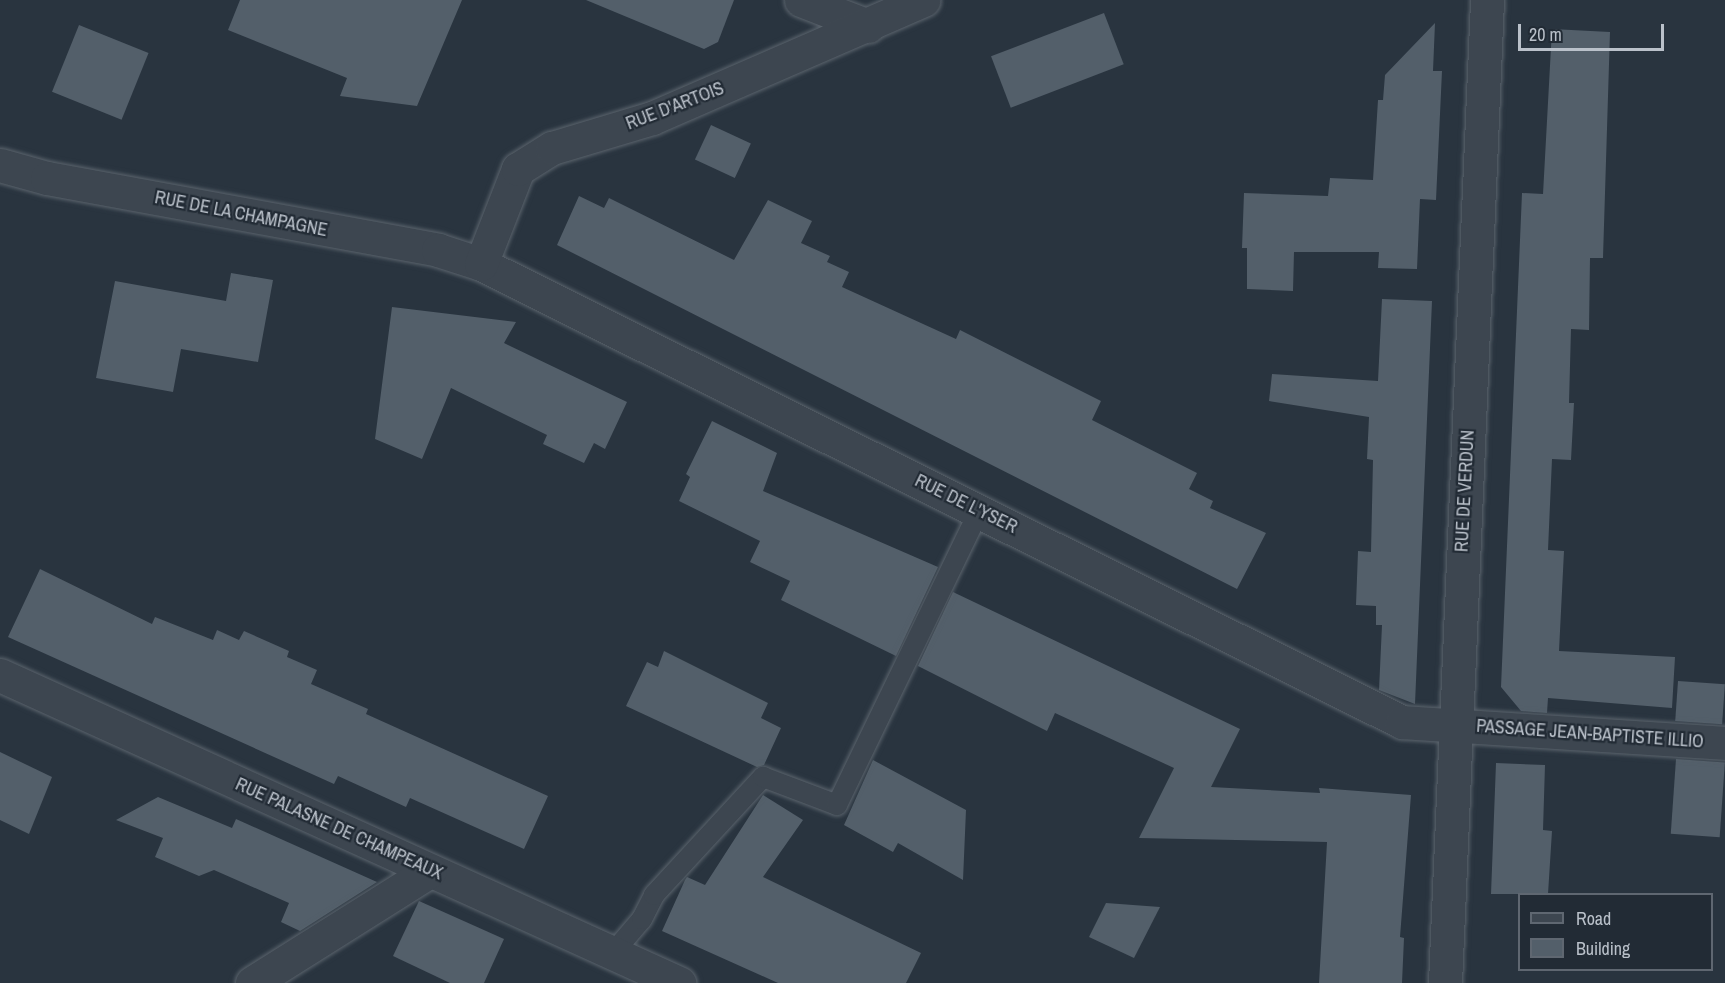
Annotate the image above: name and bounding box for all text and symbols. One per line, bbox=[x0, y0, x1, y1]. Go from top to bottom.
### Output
scale bar bbox=[1521, 12, 1666, 50]
text: 20 m bbox=[1529, 22, 1562, 47]
street label: RUE D'ARTOIS bbox=[623, 77, 727, 135]
street label: RUE DE LA CHAMPAGNE bbox=[153, 187, 329, 241]
street label: RUE DE VERDUN bbox=[1451, 429, 1479, 553]
street label: RUE DE L'YSER bbox=[911, 470, 1021, 538]
street label: PASSAGE JEAN-BAPTISTE ILLIO bbox=[1476, 715, 1704, 753]
street label: RUE PALASNE DE CHAMPEAUX bbox=[232, 773, 446, 885]
legend bbox=[1518, 893, 1713, 971]
text: Road bbox=[1576, 906, 1611, 931]
text: Building bbox=[1576, 936, 1630, 961]

